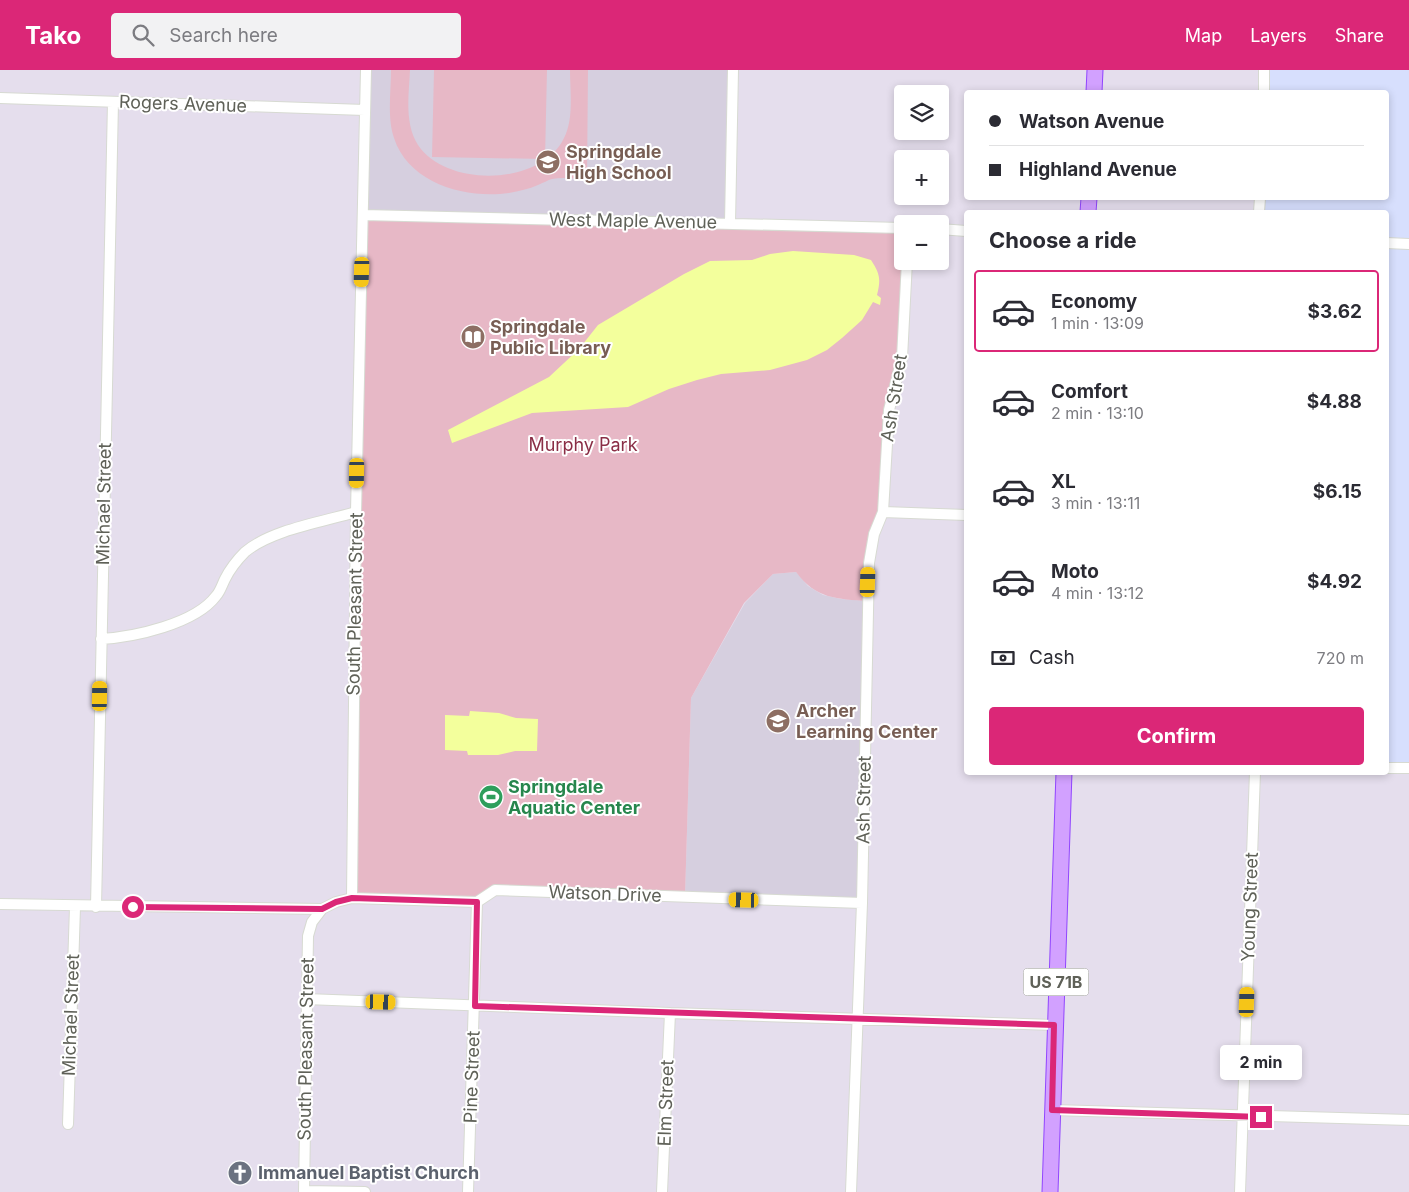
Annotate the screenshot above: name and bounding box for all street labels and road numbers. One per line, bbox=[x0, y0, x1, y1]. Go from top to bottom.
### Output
street label: Rogers Avenue bbox=[119, 91, 247, 116]
street label: West Maple Avenue bbox=[549, 209, 717, 232]
street label: Ash Street bbox=[876, 353, 911, 443]
street label: Michael Street bbox=[92, 443, 115, 565]
street label: South Pleasant Street bbox=[342, 512, 367, 696]
street label: Ash Street bbox=[852, 755, 875, 844]
street label: Young Street bbox=[1237, 852, 1262, 962]
street label: Watson Drive bbox=[548, 881, 662, 906]
street label: Michael Street bbox=[58, 953, 83, 1076]
street label: South Pleasant Street bbox=[293, 957, 318, 1141]
road number: US 71B bbox=[1024, 969, 1088, 996]
street label: Pine Street bbox=[459, 1030, 484, 1124]
street label: Elm Street bbox=[653, 1059, 678, 1147]

